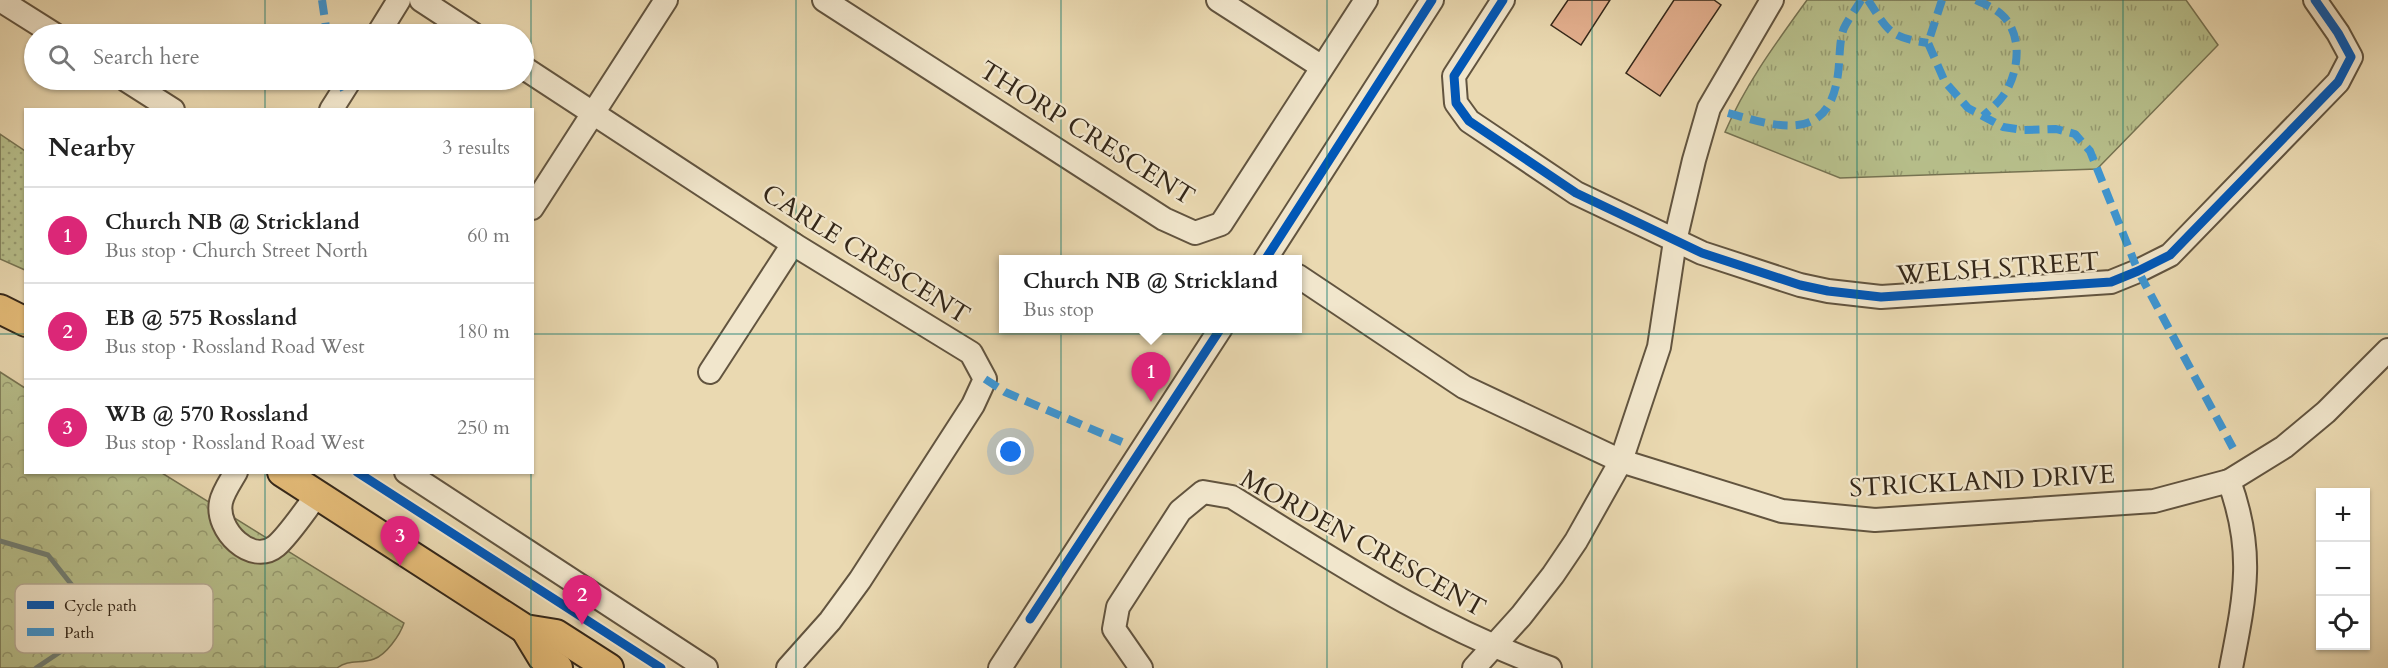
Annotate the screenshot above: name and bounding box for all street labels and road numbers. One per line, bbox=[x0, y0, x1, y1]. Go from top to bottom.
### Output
street label: THORP CRESCENT bbox=[973, 53, 1201, 213]
street label: CARLE CRESCENT bbox=[755, 176, 977, 332]
street label: WELSH STREET bbox=[1894, 243, 2101, 293]
street label: STRICKLAND DRIVE bbox=[1848, 457, 2116, 505]
street label: MORDEN CRESCENT bbox=[1234, 461, 1492, 625]

